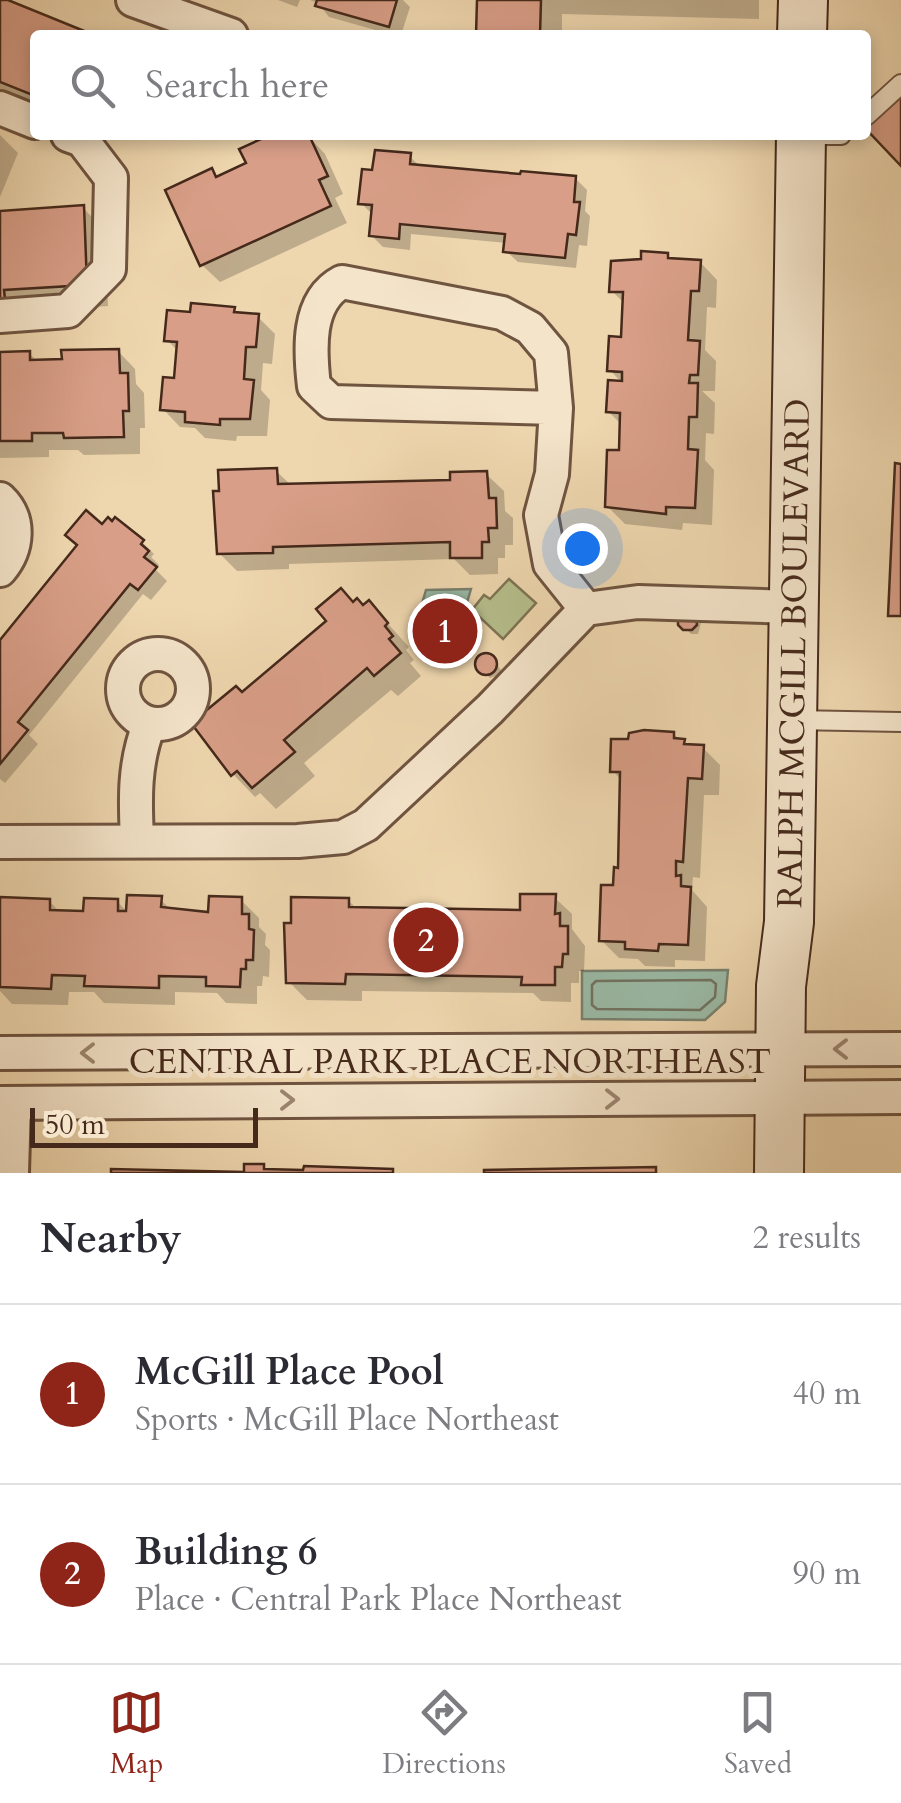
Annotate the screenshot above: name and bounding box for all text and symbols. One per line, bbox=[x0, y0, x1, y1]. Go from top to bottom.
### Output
search box bbox=[30, 30, 871, 140]
icon: search bbox=[65, 58, 120, 113]
text: Search here bbox=[145, 59, 329, 111]
street label: RALPH MCGILL BOULEVARD bbox=[766, 398, 822, 909]
your location bbox=[557, 523, 608, 574]
pin: 1 bbox=[412, 594, 478, 668]
pin: 2 bbox=[394, 902, 458, 978]
street label: CENTRAL PARK PLACE NORTHEAST bbox=[129, 1038, 771, 1086]
one-way arrow bbox=[832, 1038, 848, 1060]
one-way arrow bbox=[79, 1042, 94, 1064]
one-way arrow bbox=[604, 1088, 620, 1110]
one-way arrow bbox=[279, 1090, 295, 1111]
scale bar bbox=[30, 1103, 258, 1148]
text: 50 m bbox=[45, 1106, 105, 1144]
text: Nearby bbox=[40, 1210, 182, 1267]
text: 2 results bbox=[753, 1216, 861, 1260]
text: McGill Place Pool bbox=[135, 1346, 444, 1398]
text: 1 bbox=[64, 1372, 81, 1416]
text: 40 m bbox=[793, 1372, 861, 1416]
text: Sports · McGill Place Northeast bbox=[135, 1398, 559, 1442]
text: Building 6 bbox=[135, 1526, 317, 1578]
text: 2 bbox=[64, 1552, 81, 1596]
text: 90 m bbox=[793, 1552, 861, 1596]
text: Place · Central Park Place Northeast bbox=[135, 1578, 622, 1622]
tab: Map bbox=[109, 1685, 164, 1783]
tab: Directions bbox=[382, 1685, 506, 1783]
tab: Saved bbox=[724, 1685, 792, 1783]

